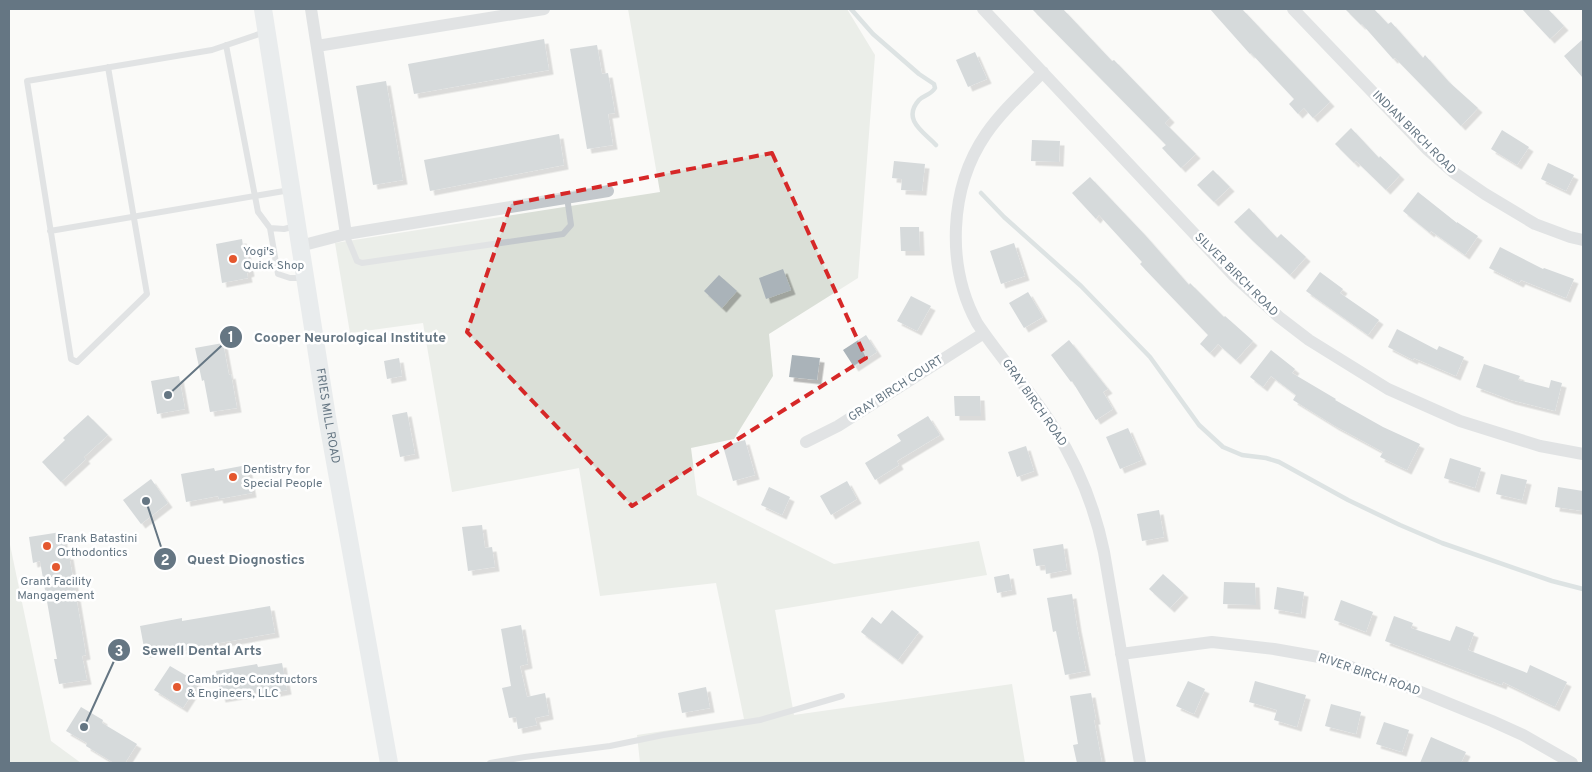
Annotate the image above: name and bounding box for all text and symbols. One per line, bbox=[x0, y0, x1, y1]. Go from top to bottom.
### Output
street label: INDIAN BIRCH ROAD bbox=[1369, 88, 1459, 178]
street label: SILVER BIRCH ROAD bbox=[1191, 230, 1281, 320]
place label: Yogi's Quick Shop bbox=[243, 244, 305, 274]
marker: Yogi's Quick Shop bbox=[227, 253, 239, 265]
callout: Cooper Neurological Institute bbox=[218, 322, 456, 351]
text: 1 bbox=[228, 329, 234, 348]
text: Cooper Neurological Institute bbox=[254, 330, 446, 347]
street label: GRAY BIRCH COURT bbox=[845, 352, 947, 426]
street label: GRAY BIRCH ROAD bbox=[998, 356, 1070, 450]
street label: FRIES MILL ROAD bbox=[311, 367, 343, 465]
place label: Dentistry for Special People bbox=[243, 462, 322, 492]
marker: Dentistry for Special People bbox=[227, 471, 239, 483]
place label: Frank Batastini Orthodontics bbox=[57, 531, 137, 561]
marker: Frank Batastini Orthodontics bbox=[41, 540, 53, 552]
callout: Quest Diognostics bbox=[152, 545, 315, 574]
text: 2 bbox=[160, 552, 170, 571]
text: Quest Diognostics bbox=[187, 552, 305, 569]
marker: Grant Facility Mangagement bbox=[50, 561, 62, 573]
place label: Grant Facility Mangagement bbox=[17, 574, 95, 604]
callout: Sewell Dental Arts bbox=[106, 636, 272, 665]
text: 3 bbox=[115, 643, 124, 662]
text: Sewell Dental Arts bbox=[142, 643, 262, 660]
street label: RIVER BIRCH ROAD bbox=[1316, 650, 1422, 700]
place label: Cambridge Constructors & Engineers, LLC bbox=[187, 672, 318, 702]
marker: Cambridge Constructors & Engineers, LLC bbox=[171, 681, 183, 693]

